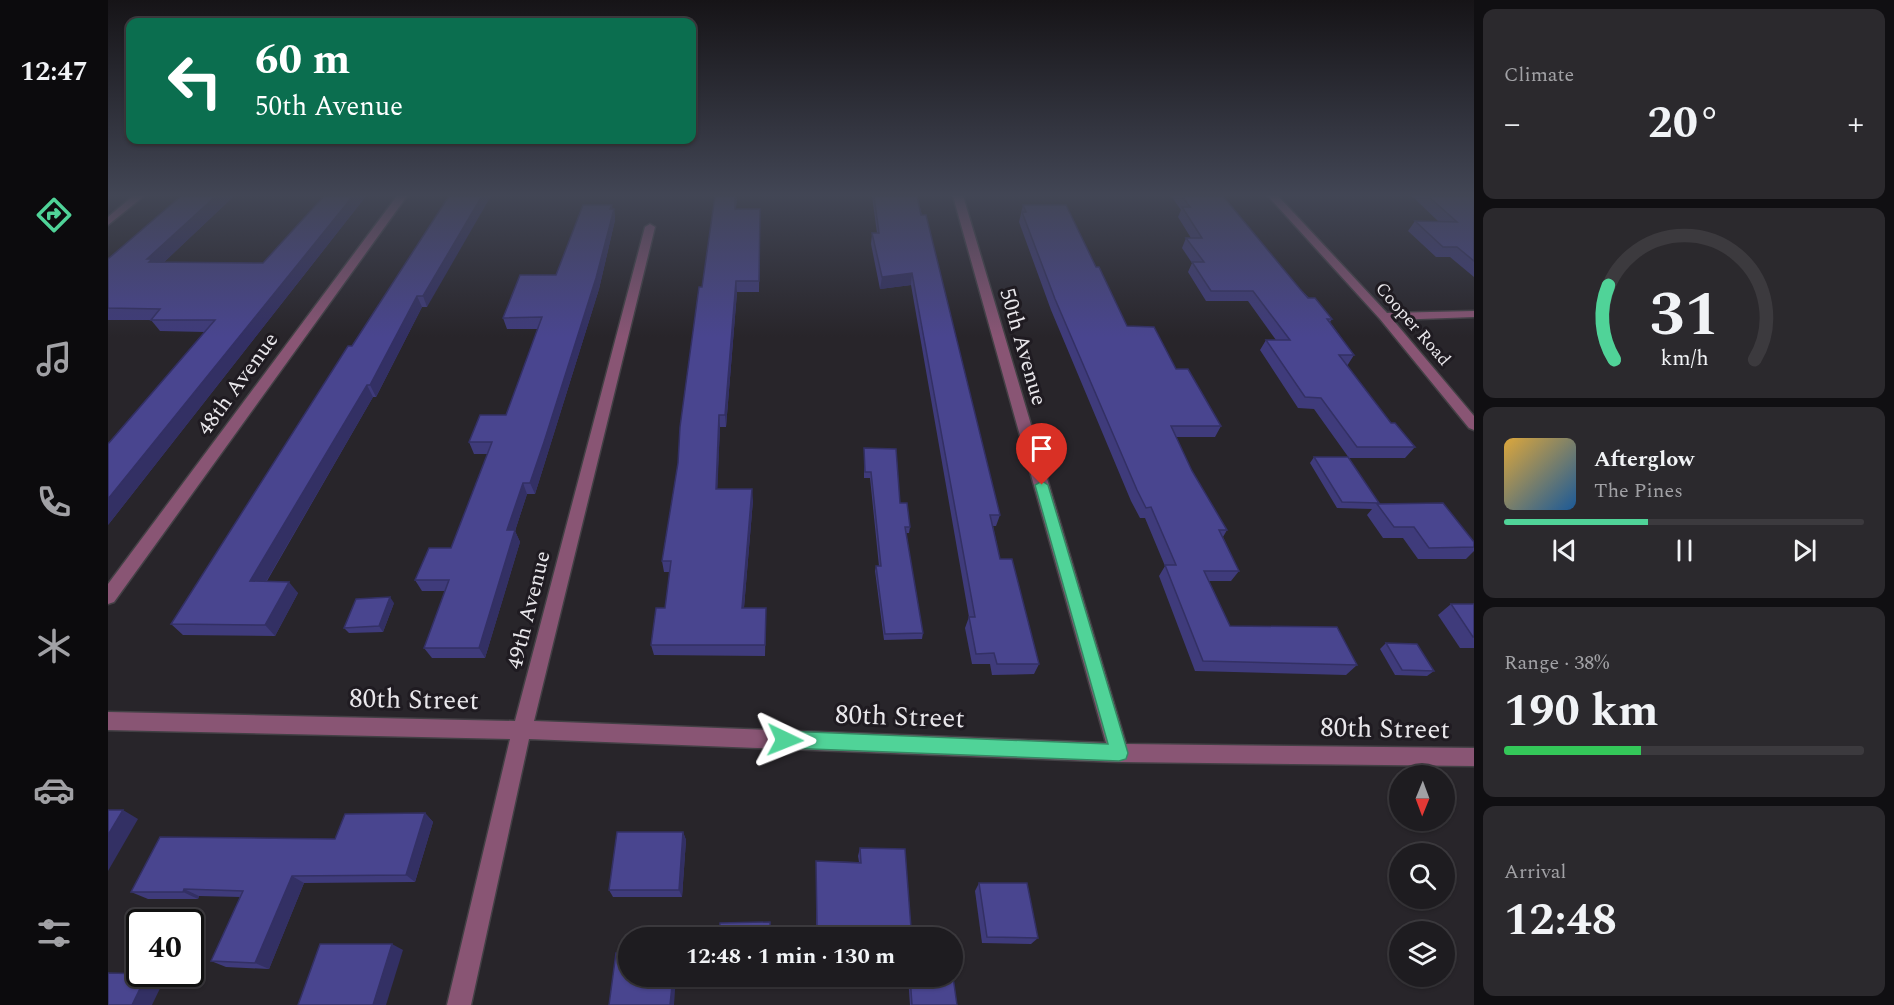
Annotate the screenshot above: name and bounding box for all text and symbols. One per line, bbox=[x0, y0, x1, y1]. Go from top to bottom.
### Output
text: 60 m bbox=[255, 29, 350, 92]
icon: left bbox=[156, 42, 234, 120]
text: 12:47 bbox=[20, 51, 88, 93]
text: Climate bbox=[1504, 60, 1574, 90]
text: 50th Avenue bbox=[255, 86, 403, 128]
text: 20° bbox=[1648, 89, 1721, 158]
text: − bbox=[1504, 99, 1521, 149]
text: + bbox=[1848, 99, 1864, 149]
icon: directions bbox=[33, 194, 75, 236]
text: 31 bbox=[1649, 268, 1719, 363]
street label: Cooper Road bbox=[1369, 276, 1457, 372]
street label: 50th Avenue bbox=[991, 284, 1055, 410]
street label: 48th Avenue bbox=[189, 325, 287, 443]
icon: music bbox=[33, 338, 75, 380]
text: km/h bbox=[1660, 343, 1708, 376]
pin bbox=[1016, 423, 1067, 485]
icon: arrive bbox=[1025, 432, 1058, 465]
text: Afterglow bbox=[1594, 443, 1694, 476]
text: The Pines bbox=[1594, 476, 1683, 506]
icon: phone bbox=[33, 481, 75, 523]
icon: previous bbox=[1548, 534, 1581, 567]
icon: pause bbox=[1668, 534, 1701, 567]
icon: next bbox=[1788, 534, 1821, 567]
street label: 49th Avenue bbox=[498, 547, 560, 673]
icon: climate bbox=[33, 625, 75, 667]
text: Range · 38% bbox=[1504, 648, 1609, 678]
text: 190 km bbox=[1504, 677, 1659, 746]
street label: 80th Street bbox=[349, 678, 479, 722]
street label: 80th Street bbox=[834, 694, 966, 740]
street label: 80th Street bbox=[1320, 707, 1450, 751]
position arrow bbox=[753, 708, 817, 772]
north arrow bbox=[1389, 765, 1455, 831]
map controls bbox=[1389, 765, 1455, 987]
icon: car bbox=[33, 769, 75, 811]
button: search bbox=[1389, 843, 1455, 909]
text: Arrival bbox=[1504, 857, 1566, 887]
text: 12:48 bbox=[1504, 886, 1617, 955]
speed limit sign: 40 bbox=[126, 909, 204, 987]
icon: filters bbox=[33, 912, 75, 954]
button: layers bbox=[1389, 921, 1455, 987]
text: 12:48 · 1 min · 130 m bbox=[686, 940, 895, 973]

